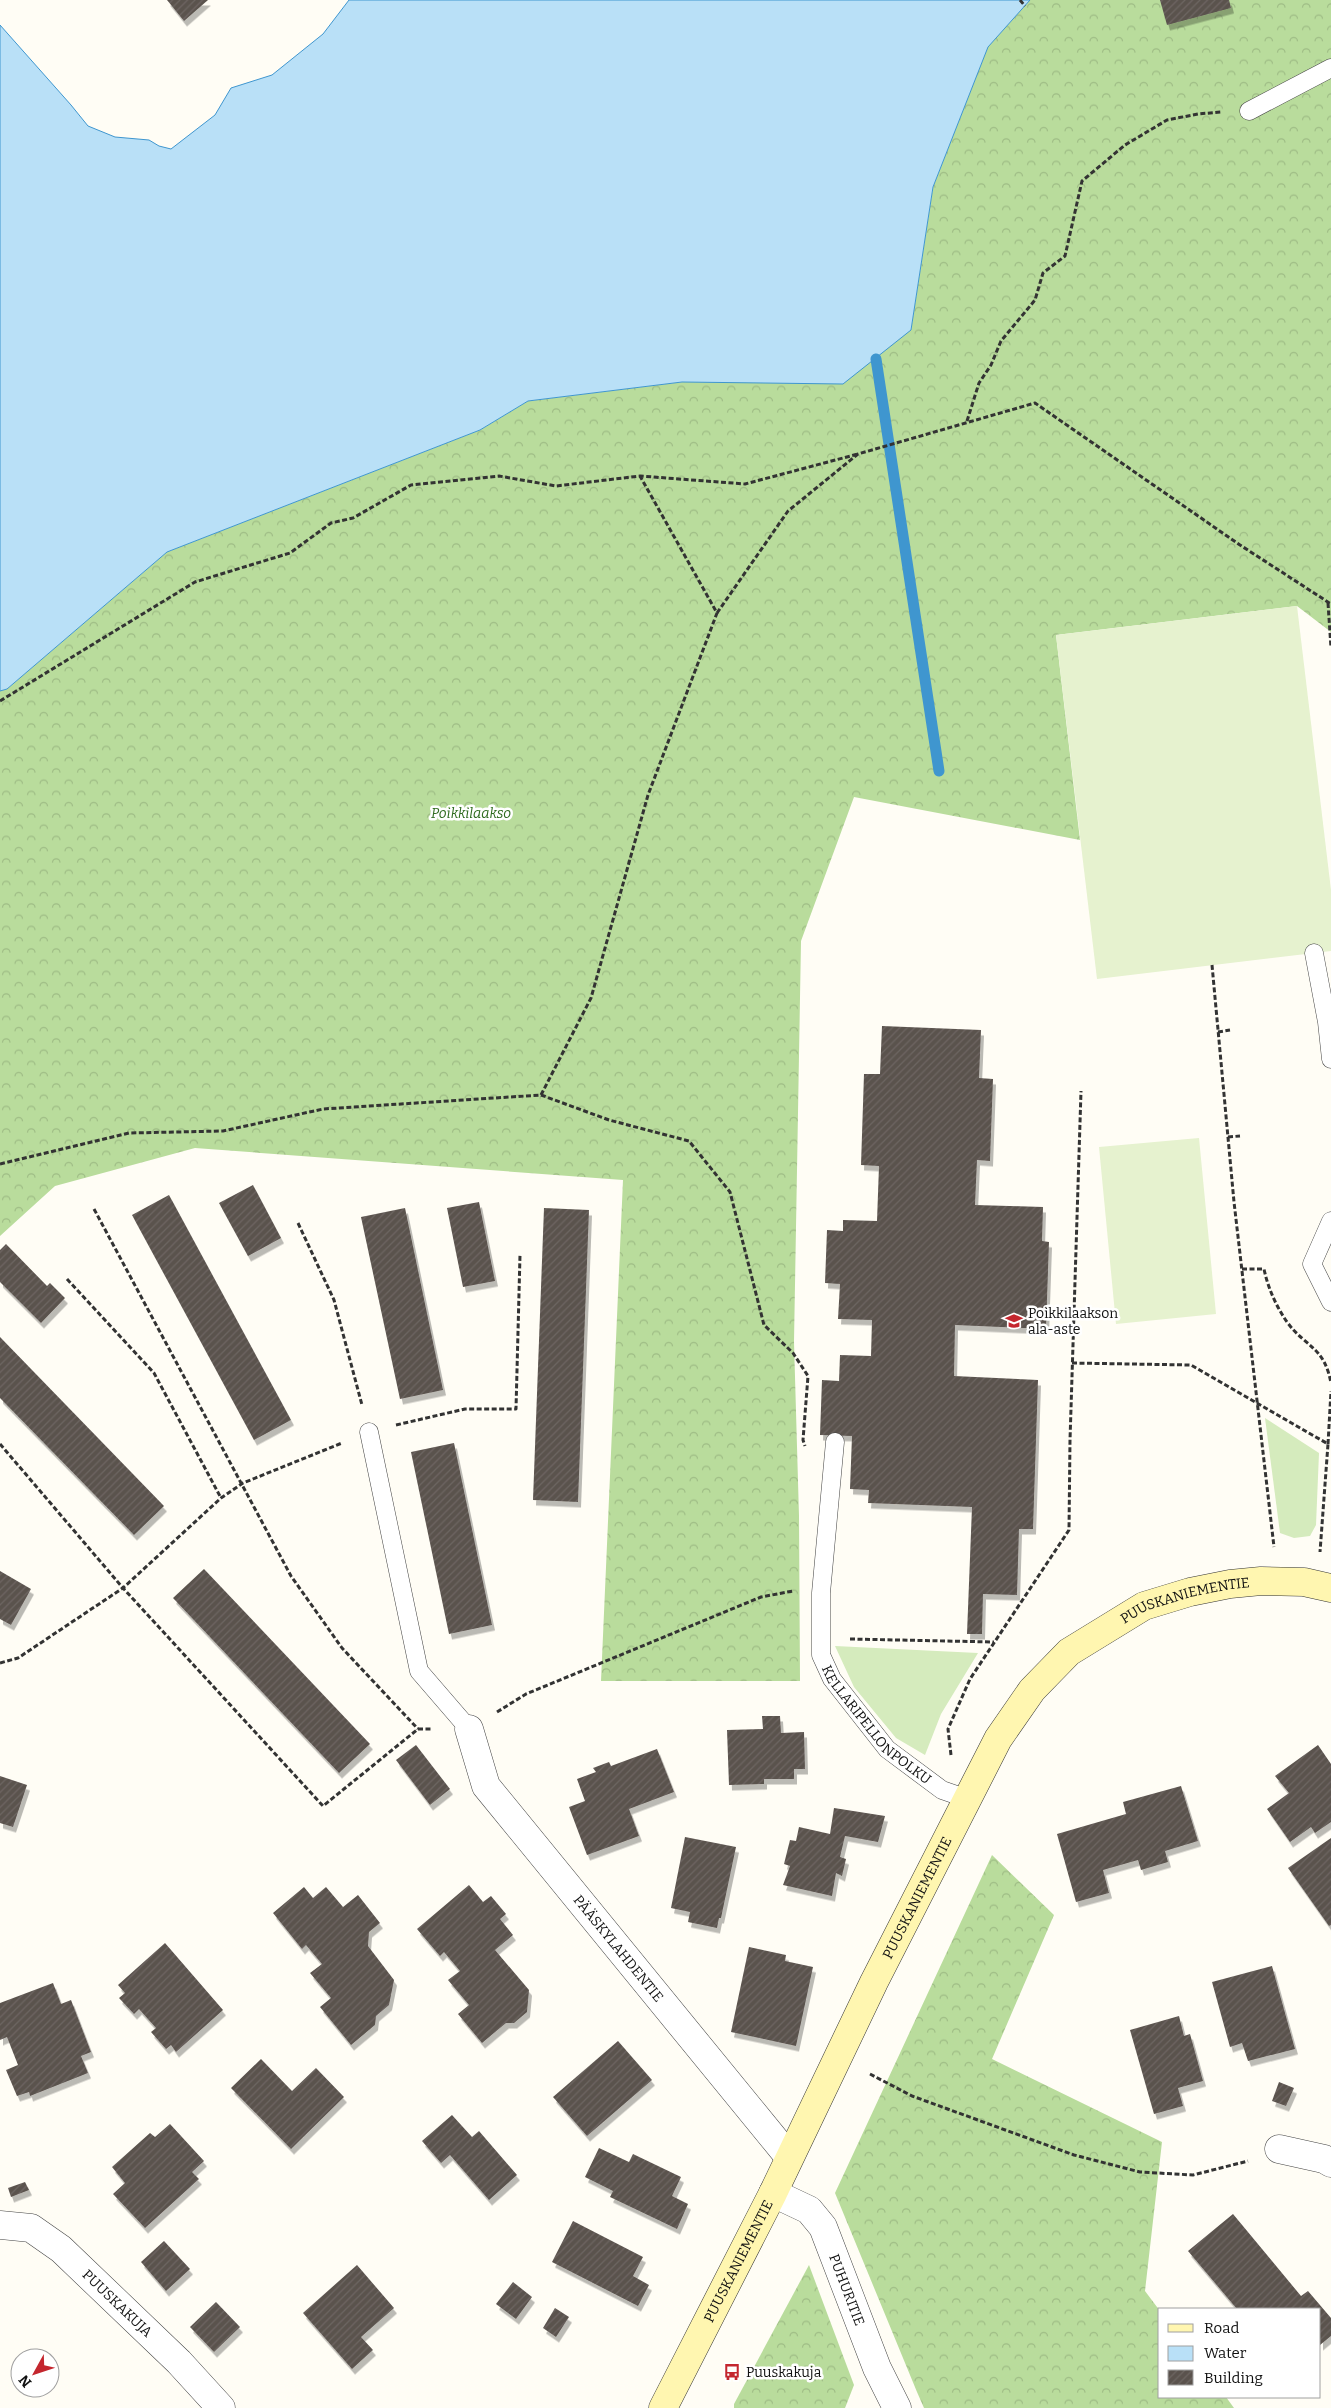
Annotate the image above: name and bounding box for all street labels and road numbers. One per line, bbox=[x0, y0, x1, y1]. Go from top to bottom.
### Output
street label: PUUSKANIEMENTIE bbox=[1117, 1574, 1250, 1627]
street label: KELLARIPELLONPOLKU bbox=[818, 1662, 935, 1788]
street label: PUUSKANIEMENTIE bbox=[879, 1834, 955, 1962]
street label: PÄÄSKYLAHDENTIE bbox=[570, 1891, 667, 2005]
street label: PUUSKANIEMENTIE bbox=[700, 2197, 776, 2325]
street label: PUHURITIE bbox=[826, 2252, 868, 2328]
street label: PUUSKAKUJA bbox=[79, 2266, 156, 2340]

